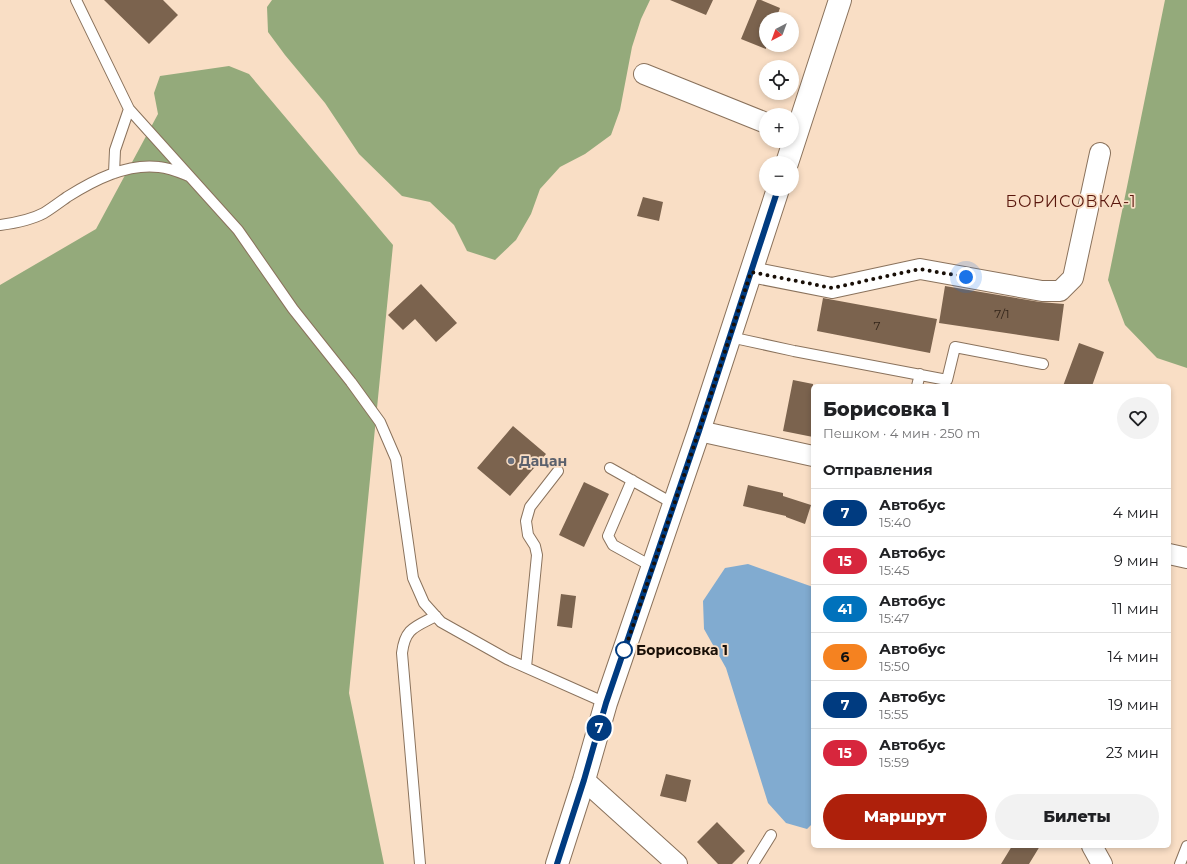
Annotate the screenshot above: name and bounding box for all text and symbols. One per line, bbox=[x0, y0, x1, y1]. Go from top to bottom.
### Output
north arrow bbox=[759, 12, 799, 52]
map controls bbox=[759, 12, 799, 196]
button: locate bbox=[759, 60, 799, 100]
button: + bbox=[759, 108, 799, 148]
button: − bbox=[759, 156, 799, 196]
district label: БОРИСОВКА-1 bbox=[1005, 192, 1137, 211]
your location bbox=[956, 267, 976, 287]
house number: 7/1 bbox=[994, 306, 1010, 321]
house number: 7 bbox=[873, 318, 881, 333]
button: heart bbox=[1117, 397, 1159, 439]
text: Борисовка 1 bbox=[823, 398, 950, 421]
text: Пешком · 4 мин · 250 m bbox=[823, 425, 980, 441]
place label: Дацан bbox=[519, 452, 567, 470]
marker: Дацан bbox=[506, 456, 516, 466]
text: Отправления bbox=[823, 460, 933, 479]
text: Автобус bbox=[879, 495, 946, 514]
text: 4 мин bbox=[1113, 503, 1159, 522]
text: 7 bbox=[841, 504, 849, 522]
text: 15:40 bbox=[879, 514, 911, 530]
text: Автобус bbox=[879, 543, 946, 562]
text: 9 мин bbox=[1114, 551, 1159, 570]
text: 15 bbox=[838, 552, 852, 570]
text: 15:45 bbox=[879, 562, 910, 578]
text: Автобус bbox=[879, 591, 946, 610]
text: 11 мин bbox=[1112, 599, 1159, 618]
text: 41 bbox=[838, 600, 852, 618]
text: 15:47 bbox=[879, 610, 909, 626]
text: Автобус bbox=[879, 639, 946, 658]
marker: Борисовка 1 bbox=[615, 641, 633, 659]
place label: Борисовка 1 bbox=[636, 641, 728, 659]
text: 14 мин bbox=[1107, 647, 1159, 666]
text: 6 bbox=[841, 648, 849, 666]
text: 15:50 bbox=[879, 658, 910, 674]
text: Автобус bbox=[879, 687, 946, 706]
text: 19 мин bbox=[1108, 695, 1159, 714]
text: 7 bbox=[841, 696, 849, 714]
text: 15:55 bbox=[879, 706, 908, 722]
line badge: 7 bbox=[586, 715, 612, 741]
text: 7 bbox=[595, 719, 603, 737]
text: Автобус bbox=[879, 735, 946, 754]
text: 23 мин bbox=[1106, 743, 1159, 762]
text: 15 bbox=[838, 744, 852, 762]
text: 15:59 bbox=[879, 754, 909, 770]
button: Маршрут bbox=[823, 794, 987, 840]
button: Билеты bbox=[995, 794, 1159, 840]

